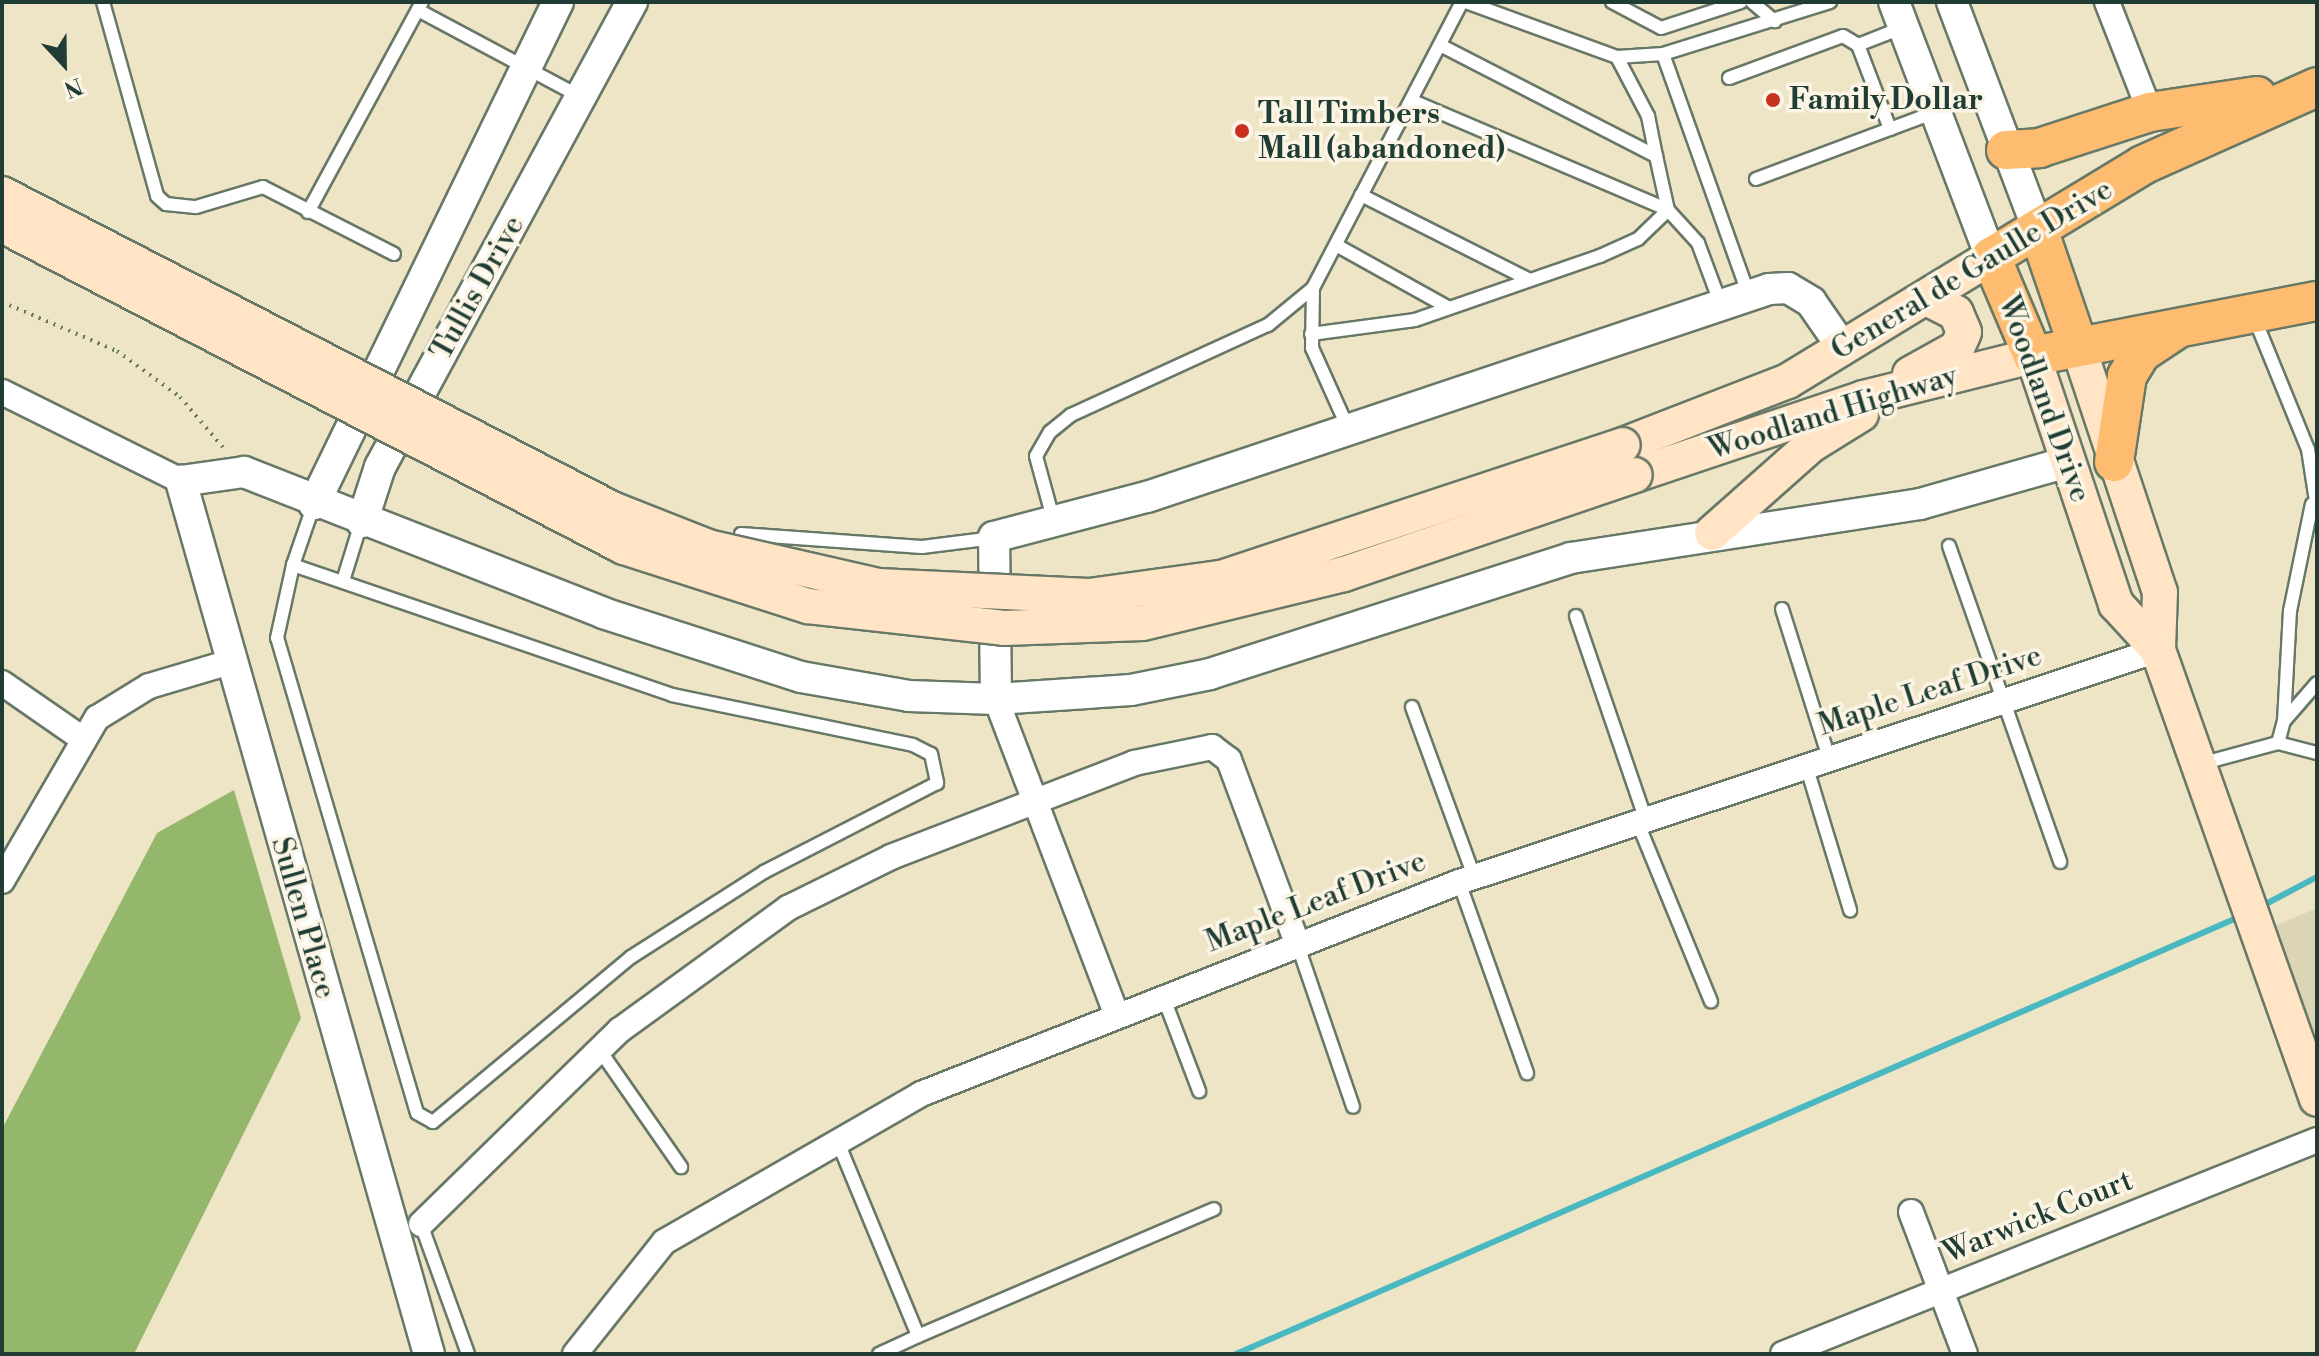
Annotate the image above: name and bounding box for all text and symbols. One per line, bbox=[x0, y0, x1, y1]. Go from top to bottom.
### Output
north arrow bbox=[24, 24, 104, 104]
text: N bbox=[60, 71, 86, 102]
place label: Family Dollar bbox=[1789, 82, 1983, 118]
marker: Family Dollar bbox=[1764, 91, 1782, 109]
place label: Tall Timbers Mall (abandoned) bbox=[1258, 96, 1505, 166]
marker: Tall Timbers Mall (abandoned) bbox=[1233, 122, 1251, 140]
street label: General de Gaulle Drive bbox=[1825, 172, 2119, 368]
street label: Tullis Drive bbox=[424, 210, 532, 366]
street label: Woodland Drive bbox=[1990, 291, 2098, 507]
street label: Woodland Highway bbox=[1704, 358, 1962, 468]
street label: Maple Leaf Drive bbox=[1814, 638, 2046, 744]
street label: Sullen Place bbox=[263, 833, 343, 1003]
street label: Maple Leaf Drive bbox=[1201, 843, 1431, 961]
street label: Warwick Court bbox=[1938, 1163, 2138, 1271]

